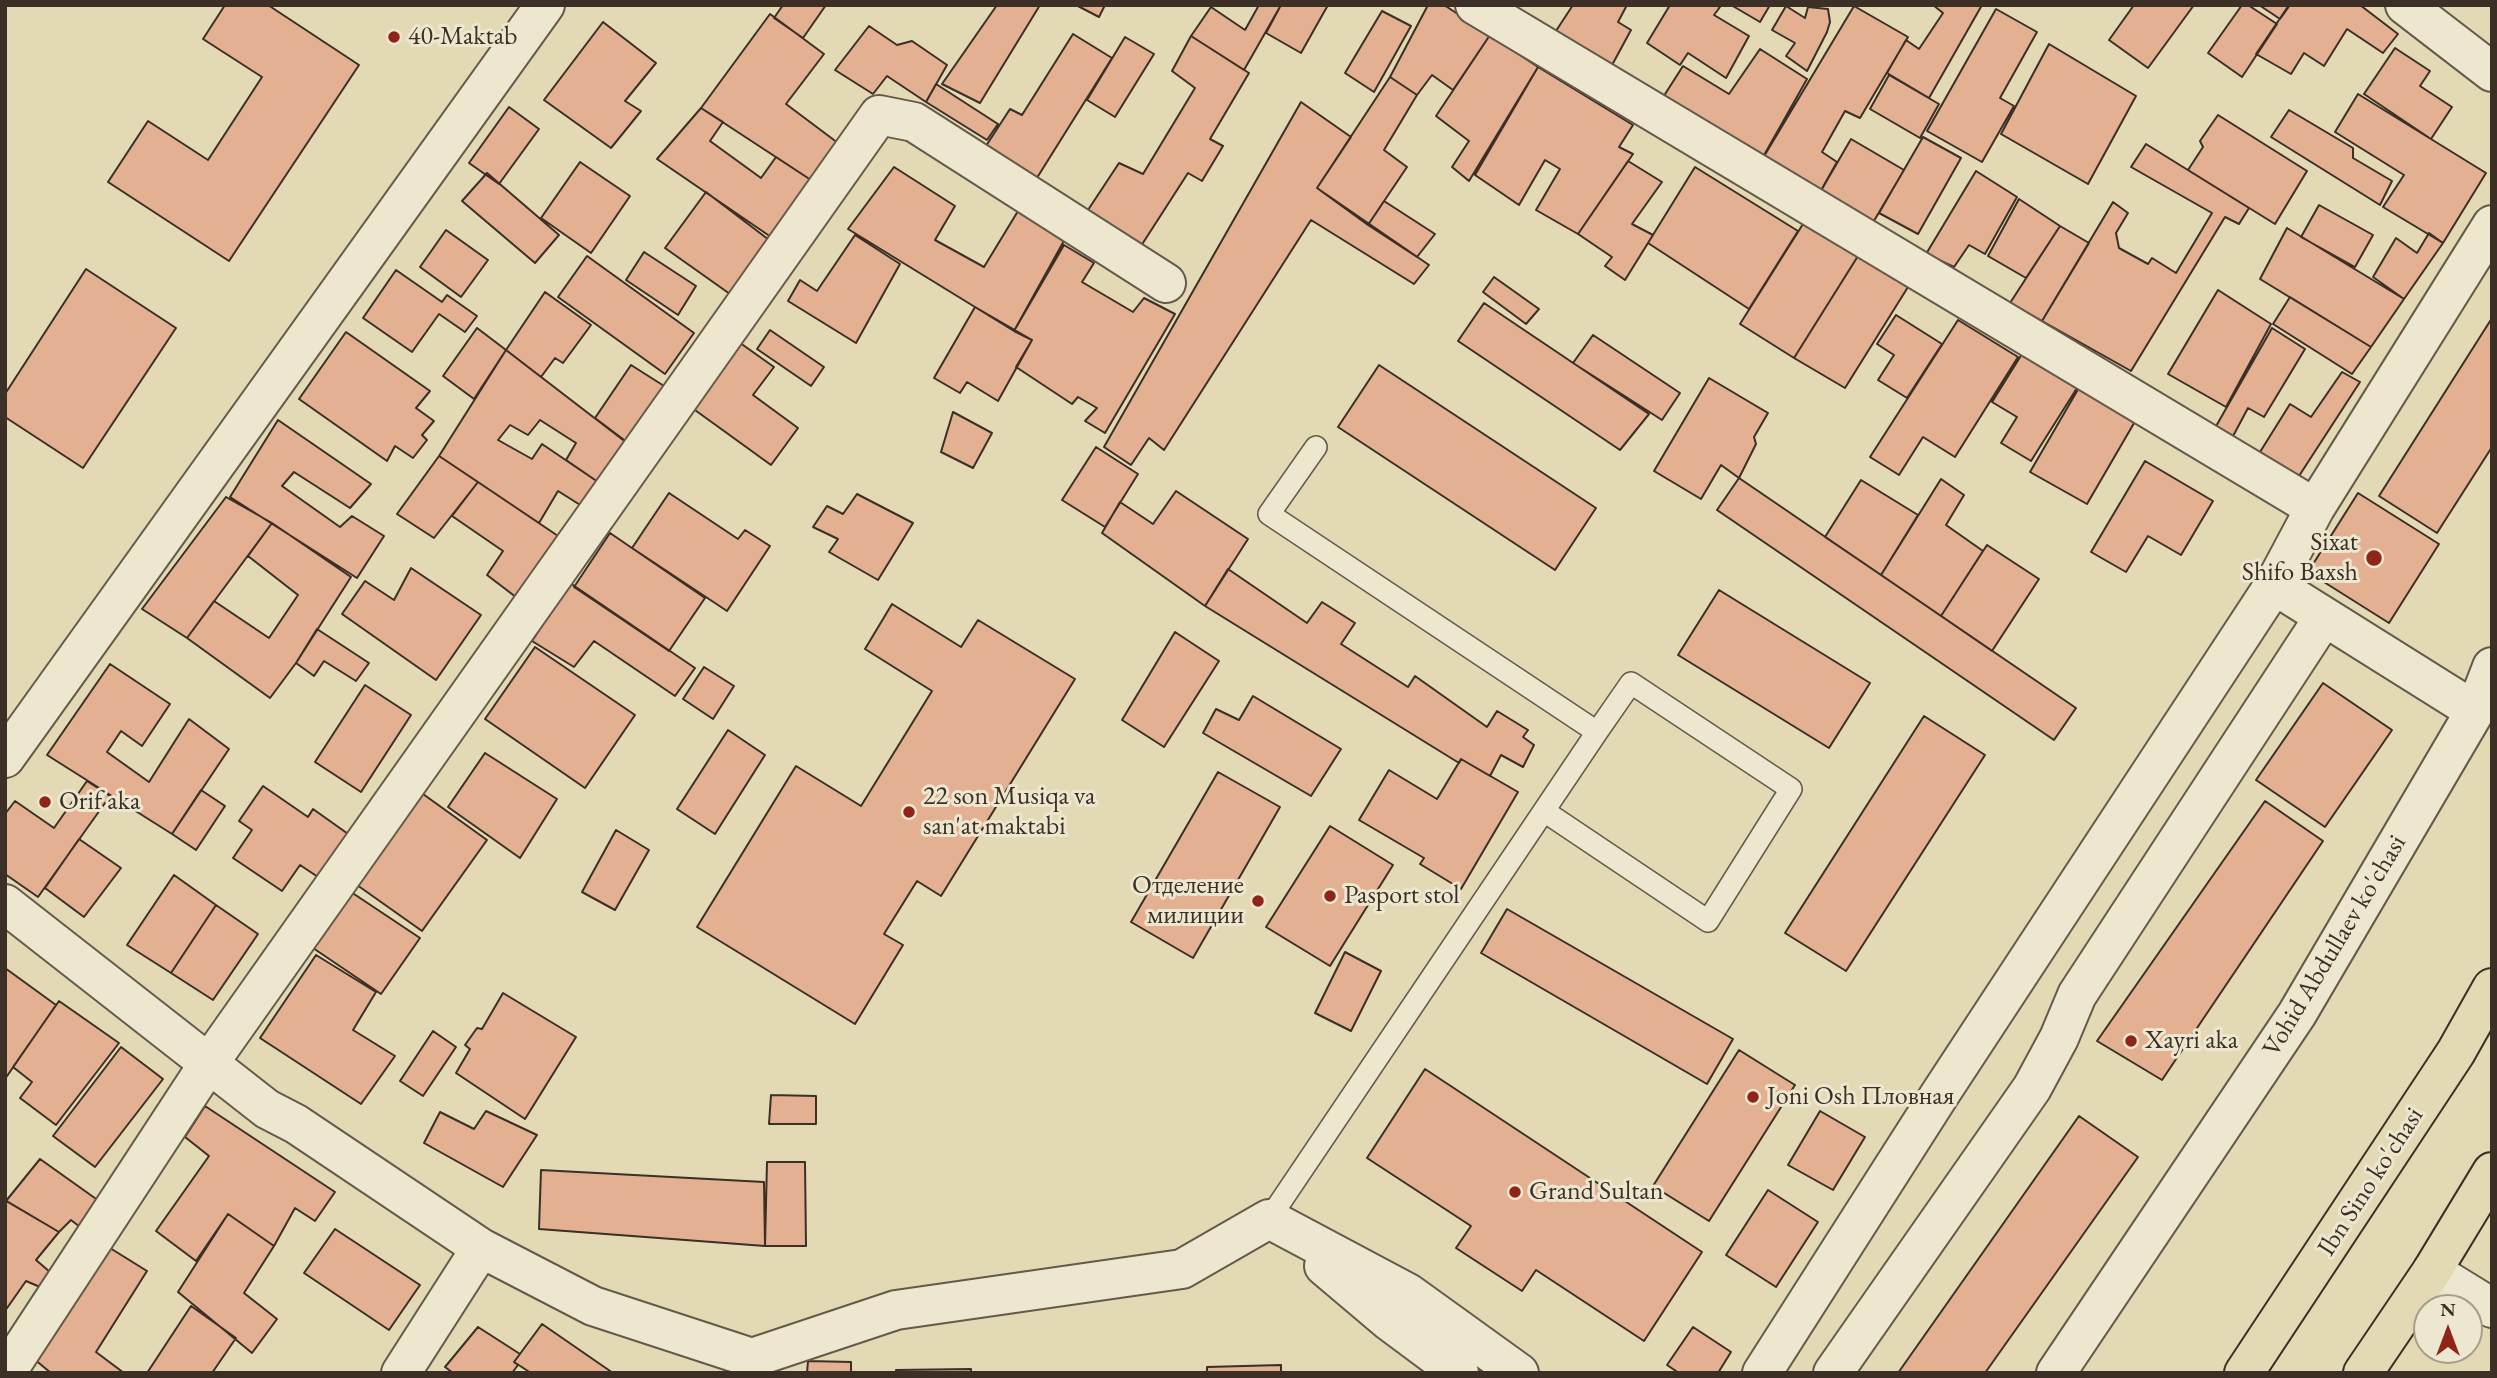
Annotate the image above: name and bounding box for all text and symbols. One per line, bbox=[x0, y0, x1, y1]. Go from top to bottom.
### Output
place label: 40-Maktab bbox=[408, 21, 517, 53]
marker: 40-Maktab bbox=[386, 29, 402, 45]
place label: Sixat Shifo Baxsh bbox=[2242, 527, 2358, 588]
marker: Sixat Shifo Baxsh bbox=[2364, 548, 2384, 568]
place label: 22 son Musiqa va san'at maktabi bbox=[923, 781, 1095, 842]
place label: Orif aka bbox=[59, 786, 140, 818]
marker: Orif aka bbox=[37, 794, 53, 810]
marker: 22 son Musiqa va san'at maktabi bbox=[901, 804, 917, 820]
street label: Vohid Abdullaev ko'chasi bbox=[2257, 830, 2413, 1062]
place label: Отделение милиции bbox=[1132, 870, 1244, 931]
place label: Pasport stol bbox=[1344, 880, 1460, 912]
marker: Pasport stol bbox=[1322, 888, 1338, 904]
marker: Отделение милиции bbox=[1250, 893, 1266, 909]
place label: Xayri aka bbox=[2145, 1025, 2238, 1057]
marker: Xayri aka bbox=[2123, 1033, 2139, 1049]
place label: Joni Osh Пловная bbox=[1767, 1081, 1954, 1113]
marker: Joni Osh Пловная bbox=[1745, 1089, 1761, 1105]
street label: Ibn Sino ko'chasi bbox=[2311, 1102, 2431, 1262]
place label: Grand Sultan bbox=[1529, 1176, 1663, 1208]
marker: Grand Sultan bbox=[1507, 1184, 1523, 1200]
north arrow bbox=[2413, 1294, 2483, 1364]
text: N bbox=[2440, 1297, 2456, 1322]

